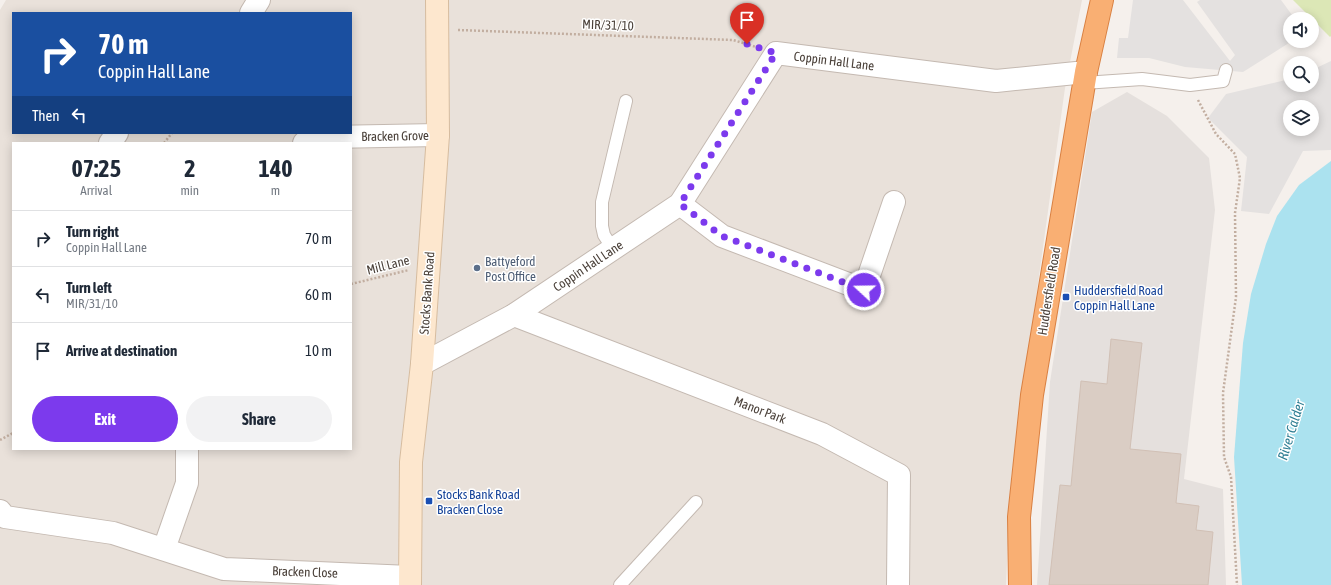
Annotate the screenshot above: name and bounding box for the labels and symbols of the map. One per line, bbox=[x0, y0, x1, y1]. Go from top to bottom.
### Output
pin bbox=[730, 3, 764, 44]
street label: MIR/31/10 bbox=[582, 17, 634, 33]
street label: Coppin Hall Lane bbox=[793, 49, 875, 73]
street label: Bracken Grove bbox=[361, 128, 429, 144]
street label: Coppin Hall Lane bbox=[550, 237, 626, 295]
street label: Huddersfield Road bbox=[1035, 246, 1063, 336]
street label: Stocks Bank Road bbox=[417, 251, 437, 335]
street label: Mill Lane bbox=[365, 252, 411, 278]
place label: Battyeford Post Office bbox=[485, 254, 536, 284]
marker: Battyeford Post Office bbox=[472, 263, 482, 273]
position arrow bbox=[843, 269, 885, 311]
place label: Huddersfield Road Coppin Hall Lane bbox=[1074, 283, 1163, 313]
marker: Huddersfield Road Coppin Hall Lane bbox=[1061, 292, 1071, 302]
street label: Manor Park bbox=[732, 393, 788, 427]
water label: River Calder bbox=[1274, 397, 1308, 462]
place label: Stocks Bank Road Bracken Close bbox=[437, 487, 520, 517]
marker: Stocks Bank Road Bracken Close bbox=[424, 496, 434, 506]
street label: Bracken Close bbox=[272, 563, 338, 581]

